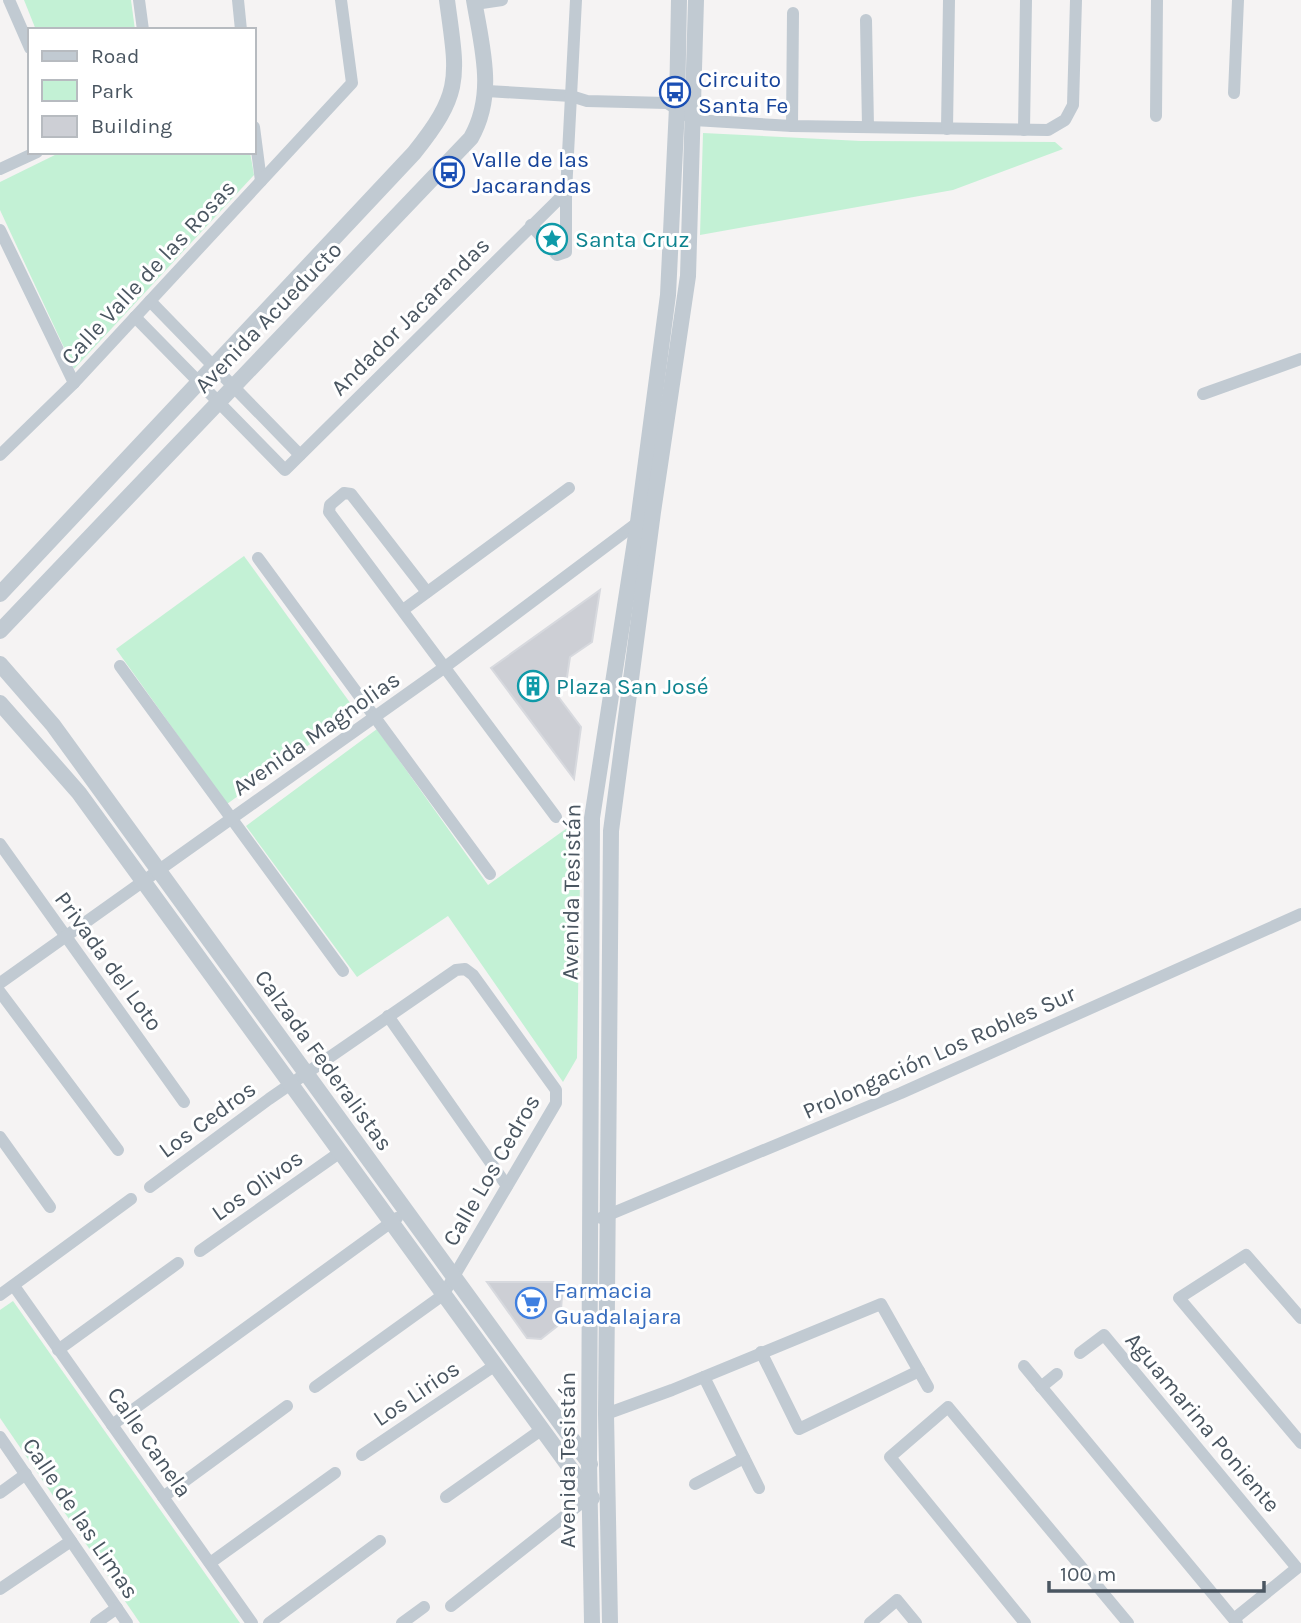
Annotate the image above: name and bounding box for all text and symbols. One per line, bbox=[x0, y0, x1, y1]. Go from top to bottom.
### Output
legend bbox=[28, 28, 256, 154]
text: Road bbox=[91, 44, 139, 68]
place label: Circuito Santa Fe bbox=[698, 66, 788, 119]
bus stop icon: Circuito Santa Fe bbox=[658, 75, 692, 109]
text: Park bbox=[91, 79, 134, 103]
text: Building bbox=[91, 114, 172, 138]
place label: Valle de las Jacarandas bbox=[472, 146, 592, 199]
bus stop icon: Valle de las Jacarandas bbox=[432, 155, 466, 189]
street label: Calle Valle de las Rosas bbox=[56, 174, 241, 370]
place icon: Santa Cruz bbox=[535, 222, 569, 256]
place label: Santa Cruz bbox=[575, 226, 689, 253]
street label: Andador Jacarandas bbox=[325, 231, 495, 401]
street label: Avenida Acueducto bbox=[189, 236, 348, 399]
street label: Avenida Magnolias bbox=[227, 666, 405, 801]
building icon: Plaza San José bbox=[516, 669, 550, 703]
place label: Plaza San José bbox=[556, 673, 709, 700]
street label: Avenida Tesistán bbox=[556, 804, 587, 980]
street label: Privada del Loto bbox=[49, 886, 168, 1036]
street label: Calzada Federalistas bbox=[249, 965, 398, 1156]
street label: Prolongación Los Robles Sur bbox=[799, 980, 1080, 1125]
street label: Los Cedros bbox=[153, 1075, 261, 1164]
street label: Calle Los Cedros bbox=[437, 1090, 546, 1251]
street label: Los Olivos bbox=[206, 1144, 308, 1227]
place label: Farmacia Guadalajara bbox=[554, 1277, 682, 1330]
supermarket icon: Farmacia Guadalajara bbox=[514, 1286, 548, 1320]
street label: Aguamarina Poniente bbox=[1120, 1327, 1286, 1518]
street label: Los Lirios bbox=[368, 1355, 465, 1432]
street label: Avenida Tesistán bbox=[554, 1372, 581, 1548]
street label: Calle Canela bbox=[102, 1382, 197, 1503]
street label: Calle de las Limas bbox=[17, 1433, 144, 1604]
scale bar bbox=[1049, 1550, 1264, 1594]
text: 100 m bbox=[1060, 1562, 1117, 1586]

